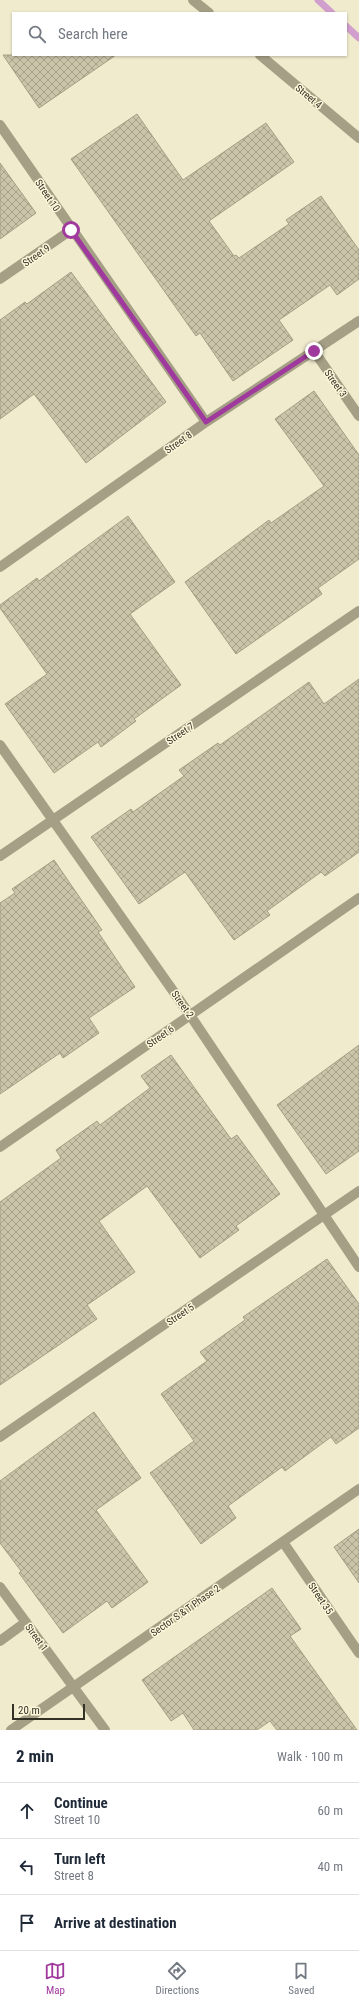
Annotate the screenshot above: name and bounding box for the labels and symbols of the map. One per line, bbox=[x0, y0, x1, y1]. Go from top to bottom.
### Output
street label: Street 4 bbox=[293, 82, 324, 110]
street label: Street 10 bbox=[33, 177, 62, 213]
route start bbox=[62, 221, 80, 239]
street label: Street 9 bbox=[21, 242, 52, 269]
route end bbox=[305, 342, 323, 360]
street label: Street 3 bbox=[322, 368, 349, 399]
street label: Street 8 bbox=[163, 429, 194, 456]
street label: Street 7 bbox=[164, 720, 196, 747]
street label: Street 2 bbox=[169, 989, 196, 1020]
street label: Street 6 bbox=[145, 1023, 176, 1050]
street label: Street 5 bbox=[164, 1301, 196, 1328]
street label: Street 35 bbox=[306, 1580, 335, 1616]
street label: Sector S & T Phase 2 bbox=[149, 1582, 222, 1638]
street label: Street 1 bbox=[23, 1622, 50, 1653]
scale bar bbox=[12, 1702, 85, 1721]

